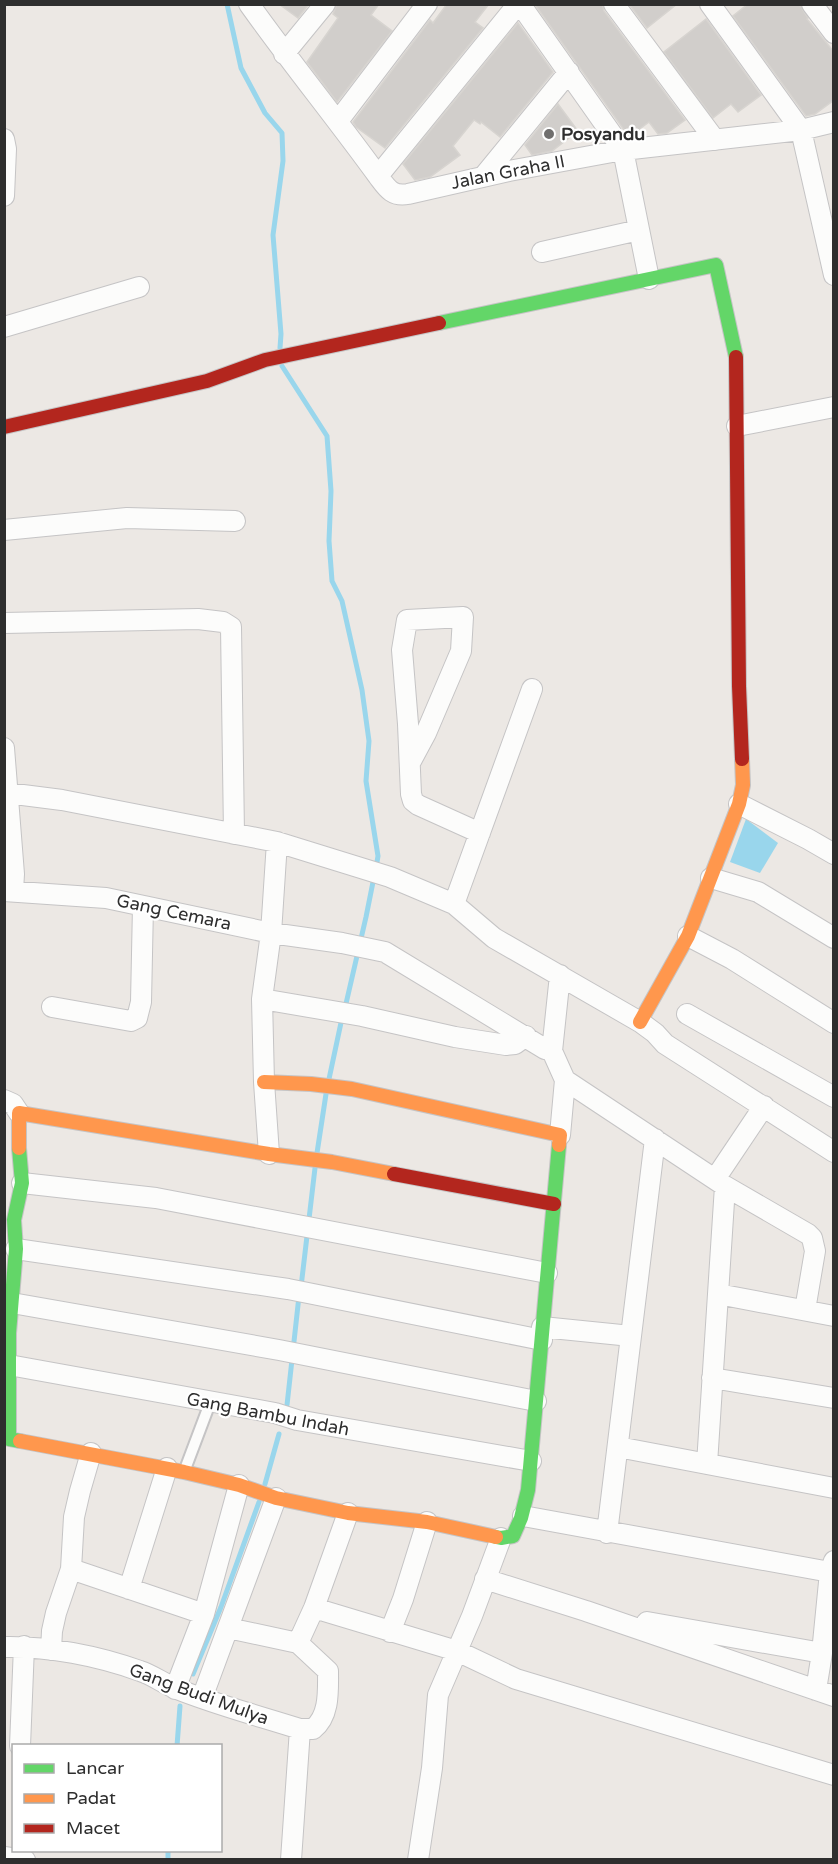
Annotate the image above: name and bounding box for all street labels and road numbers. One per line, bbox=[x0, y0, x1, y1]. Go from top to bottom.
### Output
street label: Jalan Graha II bbox=[449, 150, 567, 194]
street label: Gang Cemara bbox=[115, 889, 233, 935]
street label: Gang Bambu Indah bbox=[185, 1387, 351, 1441]
street label: Gang Budi Mulya bbox=[126, 1659, 272, 1729]

